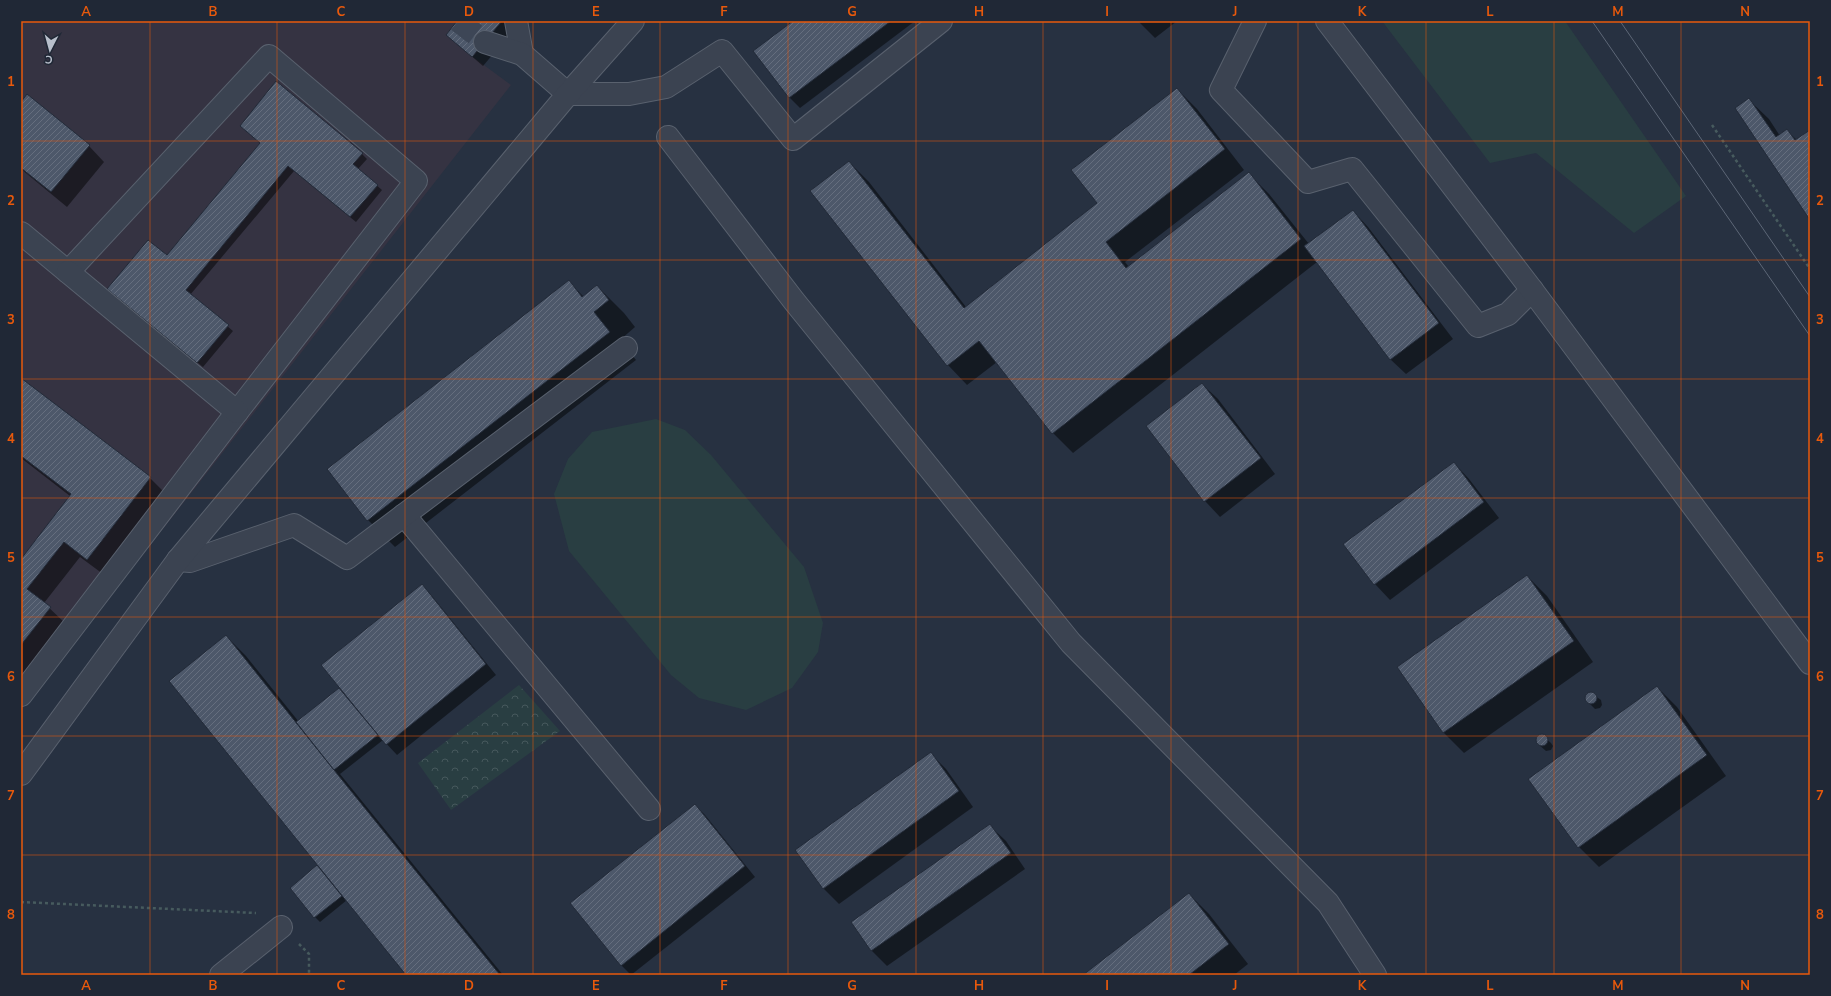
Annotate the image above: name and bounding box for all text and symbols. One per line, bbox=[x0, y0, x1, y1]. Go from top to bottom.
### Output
text: A bbox=[81, 3, 91, 21]
text: B bbox=[209, 3, 218, 21]
text: C bbox=[337, 3, 346, 21]
text: D bbox=[464, 3, 474, 21]
text: E bbox=[592, 3, 600, 21]
text: F bbox=[720, 3, 728, 21]
text: G bbox=[847, 3, 857, 21]
text: H bbox=[974, 3, 984, 21]
text: I bbox=[1105, 3, 1109, 21]
text: J bbox=[1232, 3, 1237, 21]
text: K bbox=[1358, 3, 1367, 21]
text: L bbox=[1486, 3, 1494, 21]
text: M bbox=[1612, 3, 1624, 21]
text: N bbox=[1740, 3, 1750, 21]
north arrow bbox=[30, 30, 70, 70]
text: С bbox=[44, 52, 54, 67]
text: 1 bbox=[7, 73, 15, 91]
text: 1 bbox=[1816, 73, 1824, 91]
text: 2 bbox=[7, 192, 15, 210]
text: 2 bbox=[1816, 192, 1824, 210]
text: 3 bbox=[7, 311, 15, 329]
text: 3 bbox=[1816, 311, 1824, 329]
text: 4 bbox=[7, 430, 15, 448]
text: 4 bbox=[1816, 430, 1824, 448]
text: 5 bbox=[7, 549, 15, 567]
text: 5 bbox=[1816, 549, 1824, 567]
text: 6 bbox=[7, 668, 15, 686]
text: 6 bbox=[1816, 668, 1824, 686]
text: 7 bbox=[7, 787, 15, 805]
text: 7 bbox=[1816, 787, 1824, 805]
text: 8 bbox=[7, 906, 15, 924]
text: 8 bbox=[1816, 906, 1824, 924]
text: A bbox=[81, 977, 91, 995]
text: B bbox=[209, 977, 218, 995]
text: C bbox=[337, 977, 346, 995]
text: D bbox=[464, 977, 474, 995]
text: E bbox=[592, 977, 600, 995]
text: F bbox=[720, 977, 728, 995]
text: G bbox=[847, 977, 857, 995]
text: H bbox=[974, 977, 984, 995]
text: I bbox=[1105, 977, 1109, 995]
text: J bbox=[1232, 977, 1237, 995]
text: K bbox=[1358, 977, 1367, 995]
text: L bbox=[1486, 977, 1494, 995]
text: M bbox=[1612, 977, 1624, 995]
text: N bbox=[1740, 977, 1750, 995]

